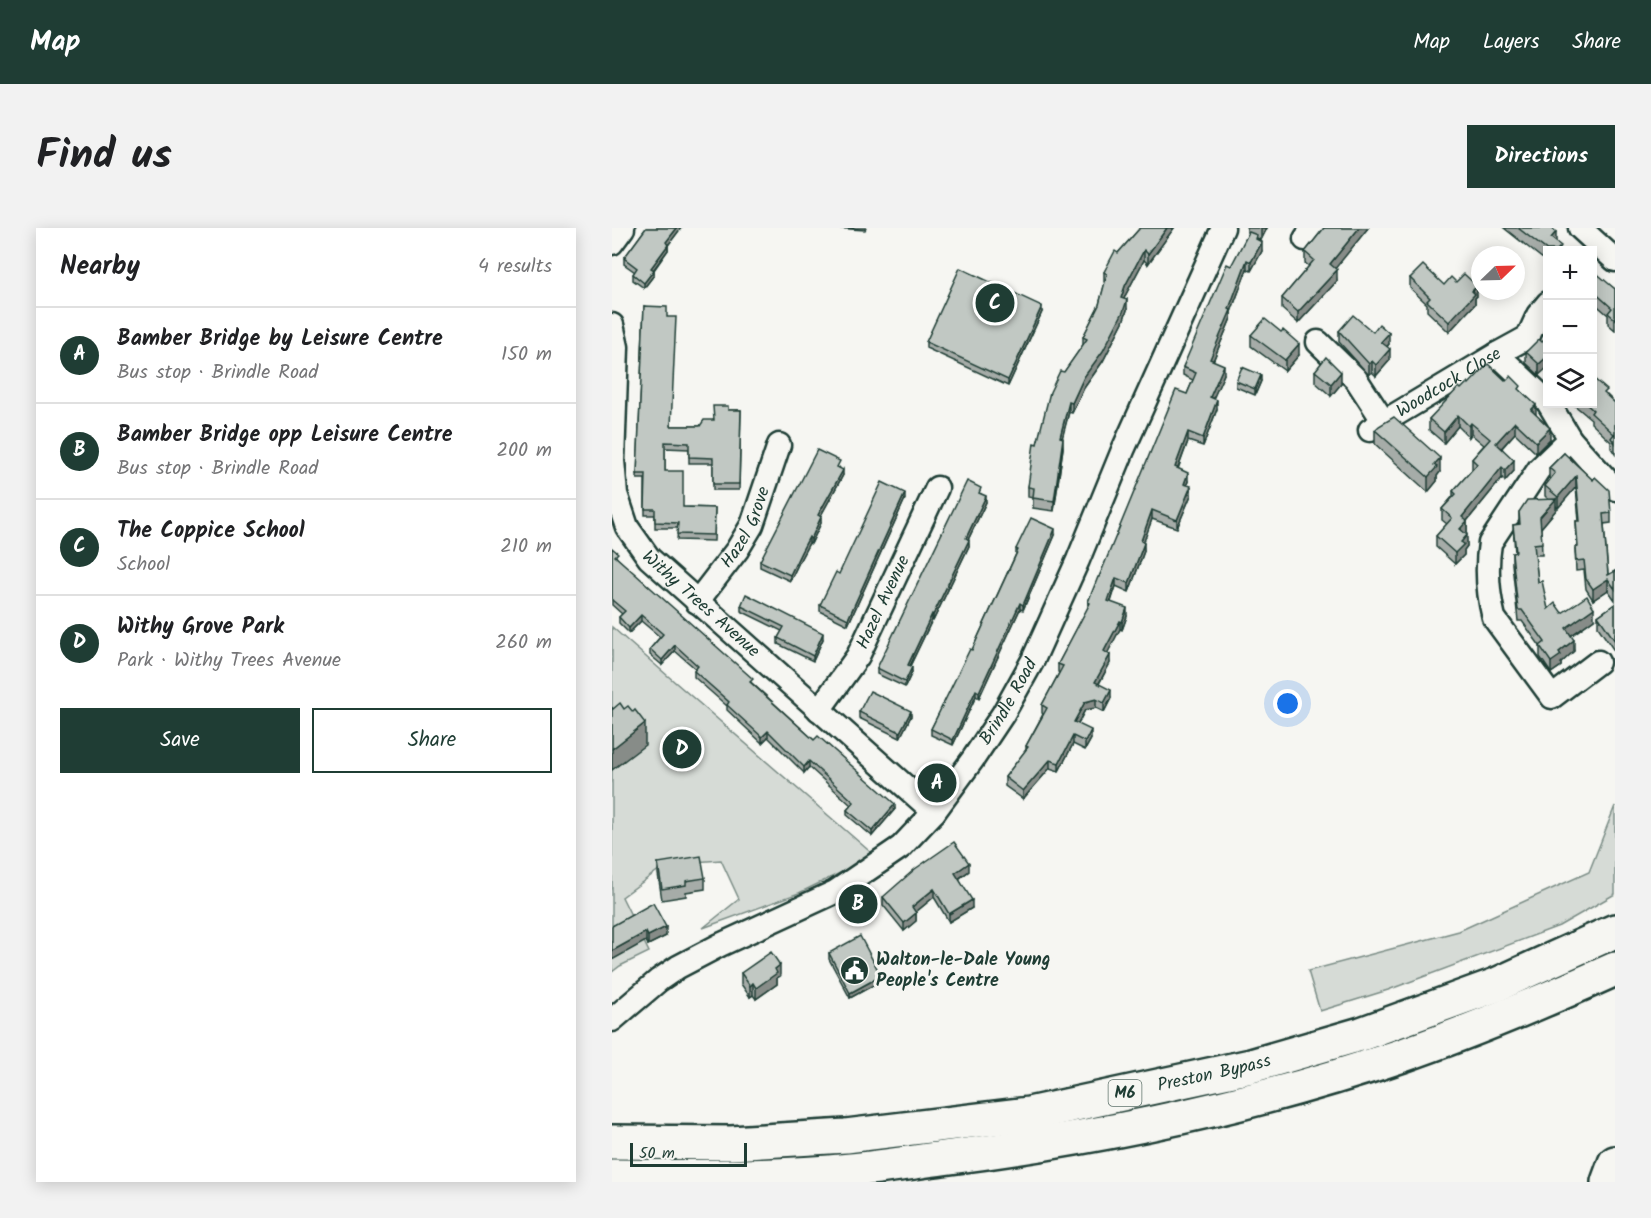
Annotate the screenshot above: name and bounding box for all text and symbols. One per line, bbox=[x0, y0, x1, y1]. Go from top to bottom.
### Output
text: Map bbox=[30, 20, 81, 65]
text: Map bbox=[1413, 26, 1450, 59]
text: Layers bbox=[1483, 26, 1539, 59]
text: Share bbox=[1572, 26, 1621, 59]
text: Find us bbox=[36, 123, 172, 190]
button: Directions bbox=[1467, 125, 1615, 188]
text: Nearby bbox=[60, 246, 140, 288]
north arrow bbox=[1471, 246, 1525, 300]
map controls bbox=[1543, 246, 1597, 408]
button: + bbox=[1543, 246, 1597, 300]
text: 4 results bbox=[478, 251, 552, 283]
pin: C bbox=[976, 280, 1015, 326]
button: − bbox=[1543, 300, 1597, 354]
text: Bamber Bridge by Leisure Centre bbox=[117, 322, 443, 357]
text: A bbox=[73, 339, 86, 371]
text: 150 m bbox=[501, 339, 552, 371]
street label: Woodcock Close bbox=[1391, 340, 1507, 426]
button: layers bbox=[1543, 354, 1597, 408]
text: Bus stop · Brindle Road bbox=[117, 357, 318, 389]
text: Bamber Bridge opp Leisure Centre bbox=[117, 418, 453, 453]
text: B bbox=[73, 435, 86, 467]
text: 200 m bbox=[496, 435, 552, 467]
text: Bus stop · Brindle Road bbox=[117, 453, 318, 485]
street label: Hazel Grove bbox=[713, 483, 778, 575]
text: The Coppice School bbox=[117, 514, 305, 549]
text: C bbox=[73, 531, 86, 563]
text: 210 m bbox=[500, 531, 552, 563]
street label: Withy Trees Avenue bbox=[635, 543, 767, 665]
text: School bbox=[117, 549, 170, 581]
street label: Hazel Avenue bbox=[849, 550, 918, 654]
text: Withy Grove Park bbox=[117, 610, 284, 645]
text: D bbox=[73, 627, 86, 659]
text: 260 m bbox=[495, 627, 552, 659]
text: Park · Withy Trees Avenue bbox=[117, 645, 341, 677]
street label: Brindle Road bbox=[972, 652, 1046, 751]
your location bbox=[1273, 689, 1302, 718]
button: Save bbox=[60, 708, 300, 773]
button: Share bbox=[312, 708, 552, 773]
pin: D bbox=[662, 726, 702, 772]
pin: A bbox=[918, 760, 956, 806]
pin: B bbox=[838, 882, 878, 926]
place label: Walton-le-Dale Young People's Centre bbox=[876, 946, 1050, 996]
public building icon: Walton-le-Dale Young People's Centre bbox=[839, 954, 871, 986]
street label: Preston Bypass bbox=[1155, 1046, 1275, 1100]
road number: M6 bbox=[1108, 1080, 1142, 1106]
scale bar bbox=[630, 1140, 747, 1168]
text: 50 m bbox=[639, 1141, 675, 1166]

